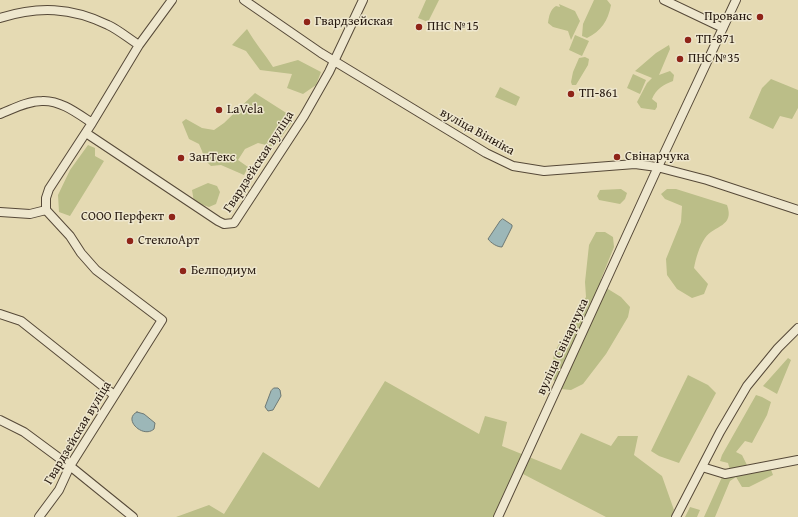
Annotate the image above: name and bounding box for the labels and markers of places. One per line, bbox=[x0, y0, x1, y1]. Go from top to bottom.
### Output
place label: Прованс bbox=[704, 9, 752, 25]
marker: Прованс bbox=[755, 12, 765, 22]
place label: Гвардзейская bbox=[315, 14, 393, 30]
marker: Гвардзейская bbox=[302, 17, 312, 27]
place label: ПНС №15 bbox=[427, 19, 479, 35]
marker: ПНС №15 bbox=[414, 22, 424, 32]
place label: ТП-871 bbox=[696, 32, 735, 48]
marker: ТП-871 bbox=[683, 35, 693, 45]
place label: ПНС №35 bbox=[688, 51, 740, 67]
marker: ПНС №35 bbox=[675, 54, 685, 64]
place label: ТП-861 bbox=[579, 86, 618, 102]
marker: ТП-861 bbox=[566, 89, 576, 99]
place label: LaVela bbox=[227, 102, 263, 118]
marker: LaVela bbox=[214, 105, 224, 115]
place label: Свінарчука bbox=[625, 149, 689, 165]
place label: ЗанТекс bbox=[189, 150, 235, 166]
marker: Свінарчука bbox=[612, 152, 622, 162]
marker: ЗанТекс bbox=[176, 153, 186, 163]
place label: СООО Перфект bbox=[81, 209, 164, 225]
marker: СООО Перфект bbox=[167, 212, 177, 222]
place label: СтеклоАрт bbox=[138, 233, 199, 249]
marker: СтеклоАрт bbox=[125, 236, 135, 246]
place label: Белподиум bbox=[191, 263, 256, 279]
marker: Белподиум bbox=[178, 266, 188, 276]

